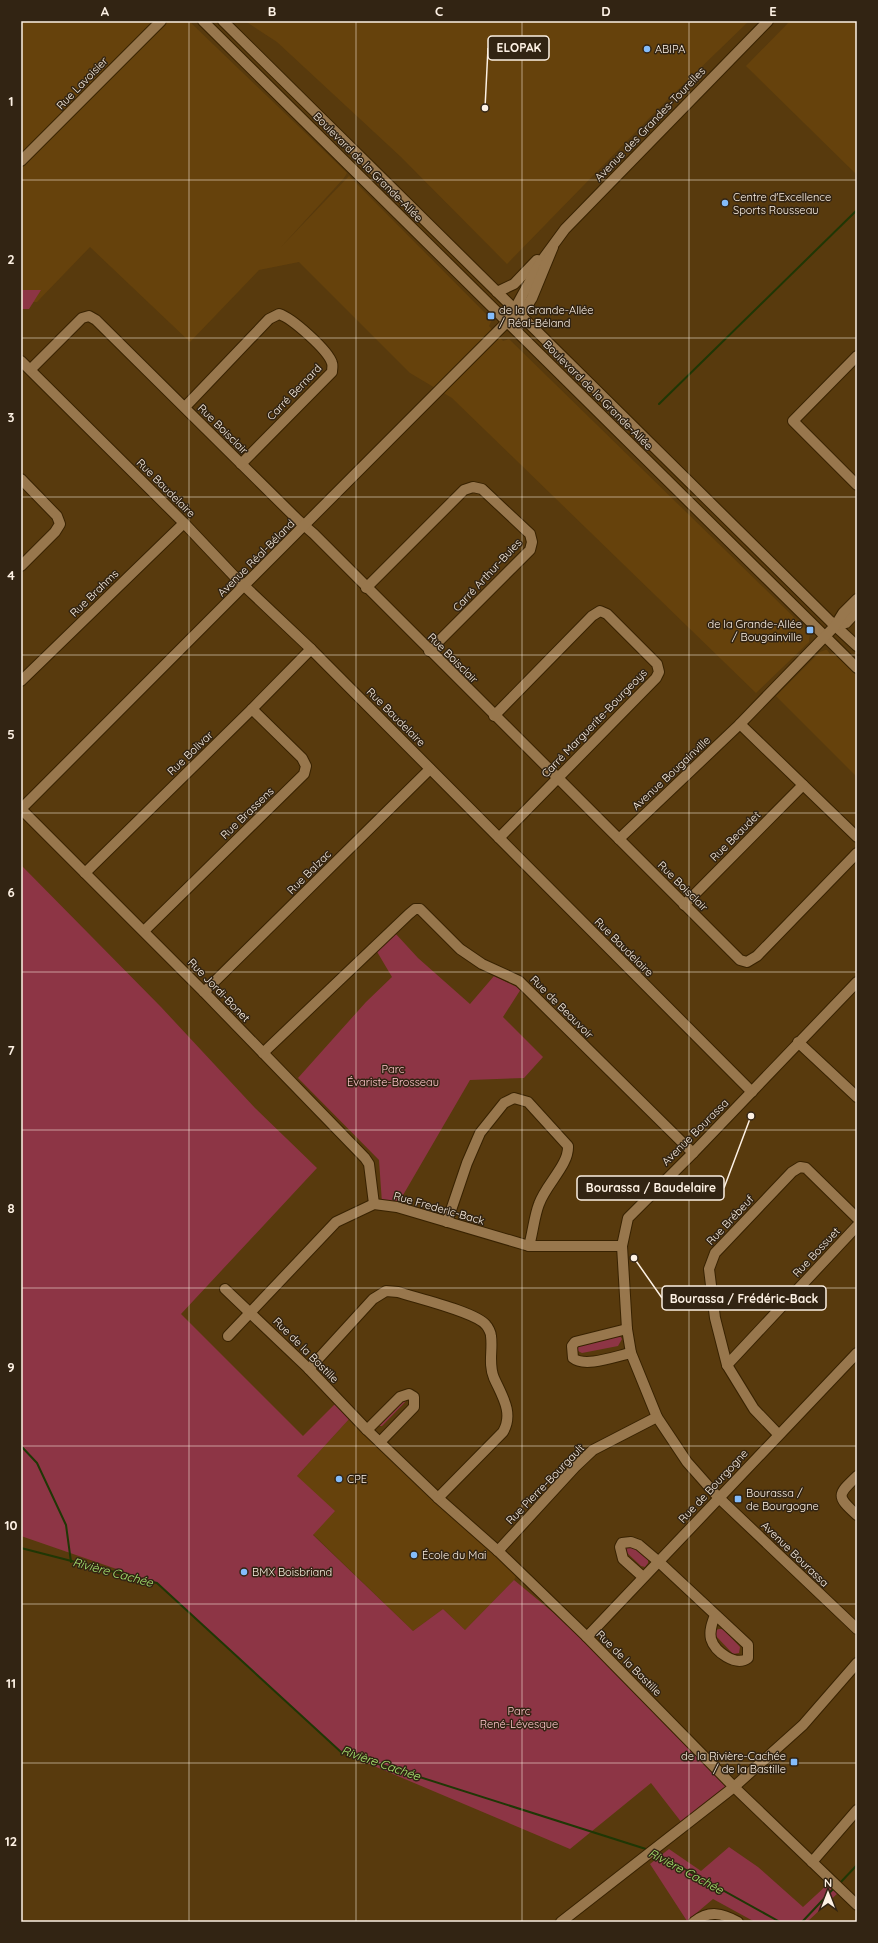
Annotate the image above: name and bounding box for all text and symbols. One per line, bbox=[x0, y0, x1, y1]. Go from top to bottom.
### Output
text: A bbox=[101, 3, 110, 19]
text: B bbox=[268, 3, 276, 19]
text: C bbox=[435, 3, 443, 19]
text: D bbox=[601, 3, 611, 19]
text: E bbox=[769, 3, 777, 19]
callout: ELOPAK bbox=[488, 36, 549, 60]
text: ELOPAK bbox=[497, 40, 542, 55]
place label: ABIPA bbox=[655, 42, 685, 56]
marker: ABIPA bbox=[642, 44, 652, 54]
street label: Rue Lavoisier bbox=[53, 53, 111, 112]
street label: Avenue des Grandes-Tourelles bbox=[592, 64, 708, 184]
text: 1 bbox=[8, 93, 14, 109]
street label: Boulevard de la Grande-Allée bbox=[310, 109, 426, 225]
place label: Centre d'Excellence Sports Rousseau bbox=[733, 190, 831, 217]
marker: Centre d'Excellence Sports Rousseau bbox=[720, 198, 730, 208]
text: 2 bbox=[7, 251, 15, 267]
place label: de la Grande-Allée / Réal-Béland bbox=[499, 303, 594, 330]
marker: de la Grande-Allée / Réal-Béland bbox=[486, 311, 496, 321]
street label: Boulevard de la Grande-Allée bbox=[540, 337, 656, 453]
street label: Carré Bernard bbox=[264, 361, 324, 423]
street label: Rue Boisclair bbox=[195, 401, 252, 458]
text: 3 bbox=[8, 409, 15, 425]
street label: Rue Baudelaire bbox=[134, 456, 198, 520]
street label: Avenue Réal-Béland bbox=[215, 517, 297, 599]
street label: Carré Arthur-Buies bbox=[450, 536, 524, 614]
street label: Rue Brahms bbox=[67, 566, 121, 620]
text: 4 bbox=[7, 567, 15, 583]
place label: de la Grande-Allée / Bougainville bbox=[707, 617, 802, 644]
marker: de la Grande-Allée / Bougainville bbox=[805, 625, 815, 635]
street label: Rue Boisclair bbox=[425, 630, 482, 687]
street label: Carré Marguerite-Bourgeoys bbox=[538, 666, 650, 780]
street label: Rue Baudelaire bbox=[364, 685, 428, 749]
text: 5 bbox=[7, 726, 15, 742]
street label: Rue Bolivar bbox=[164, 727, 216, 778]
street label: Avenue Bougainville bbox=[629, 733, 713, 813]
street label: Rue Brassens bbox=[217, 784, 277, 842]
street label: Rue Beaudet bbox=[707, 808, 763, 864]
street label: Rue Balzac bbox=[284, 847, 334, 897]
street label: Rue Boisclair bbox=[655, 858, 712, 915]
text: 6 bbox=[7, 884, 15, 900]
street label: Rue Baudelaire bbox=[592, 915, 656, 979]
street label: Rue Jordi-Bonet bbox=[185, 955, 253, 1025]
street label: Rue de Beauvoir bbox=[527, 972, 597, 1042]
text: 7 bbox=[7, 1042, 15, 1058]
park label: Parc Évariste-Brosseau bbox=[347, 1062, 439, 1089]
street label: Avenue Bourassa bbox=[659, 1096, 731, 1168]
callout: Bourassa / Baudelaire bbox=[577, 1176, 724, 1200]
text: Bourassa / Baudelaire bbox=[586, 1180, 716, 1195]
street label: Rue Frederic-Back bbox=[392, 1188, 486, 1228]
street label: Rue Brébeuf bbox=[703, 1192, 757, 1248]
text: 8 bbox=[7, 1200, 15, 1216]
street label: Rue Bossuet bbox=[789, 1224, 843, 1280]
callout: Bourassa / Frédéric-Back bbox=[662, 1286, 826, 1310]
text: Bourassa / Frédéric-Back bbox=[670, 1291, 818, 1306]
street label: Rue de la Bastille bbox=[270, 1314, 342, 1386]
text: 9 bbox=[7, 1359, 15, 1375]
street label: Rue Pierre-Bourgault bbox=[503, 1441, 587, 1527]
street label: Rue de Bourgogne bbox=[675, 1446, 751, 1526]
place label: CPE bbox=[347, 1472, 367, 1486]
marker: CPE bbox=[334, 1474, 344, 1484]
place label: Bourassa / de Bourgogne bbox=[746, 1486, 819, 1513]
marker: Bourassa / de Bourgogne bbox=[733, 1494, 743, 1504]
text: 10 bbox=[4, 1517, 18, 1533]
street label: Avenue Bourassa bbox=[758, 1518, 832, 1590]
place label: École du Mai bbox=[422, 1548, 486, 1562]
marker: École du Mai bbox=[409, 1550, 419, 1560]
water label: Rivière Cachée bbox=[71, 1554, 156, 1590]
place label: BMX Boisbriand bbox=[252, 1565, 332, 1579]
marker: BMX Boisbriand bbox=[239, 1567, 249, 1577]
street label: Rue de la Bastille bbox=[593, 1627, 665, 1699]
text: 11 bbox=[6, 1675, 16, 1691]
park label: Parc René-Lévesque bbox=[480, 1704, 558, 1731]
water label: Rivière Cachée bbox=[340, 1742, 424, 1784]
place label: de la Rivière-Cachée / de la Bastille bbox=[681, 1749, 786, 1776]
marker: de la Rivière-Cachée / de la Bastille bbox=[789, 1757, 799, 1767]
text: 12 bbox=[5, 1833, 17, 1849]
water label: Rivière Cachée bbox=[646, 1845, 727, 1898]
north arrow bbox=[808, 1873, 848, 1913]
text: N bbox=[824, 1876, 832, 1890]

